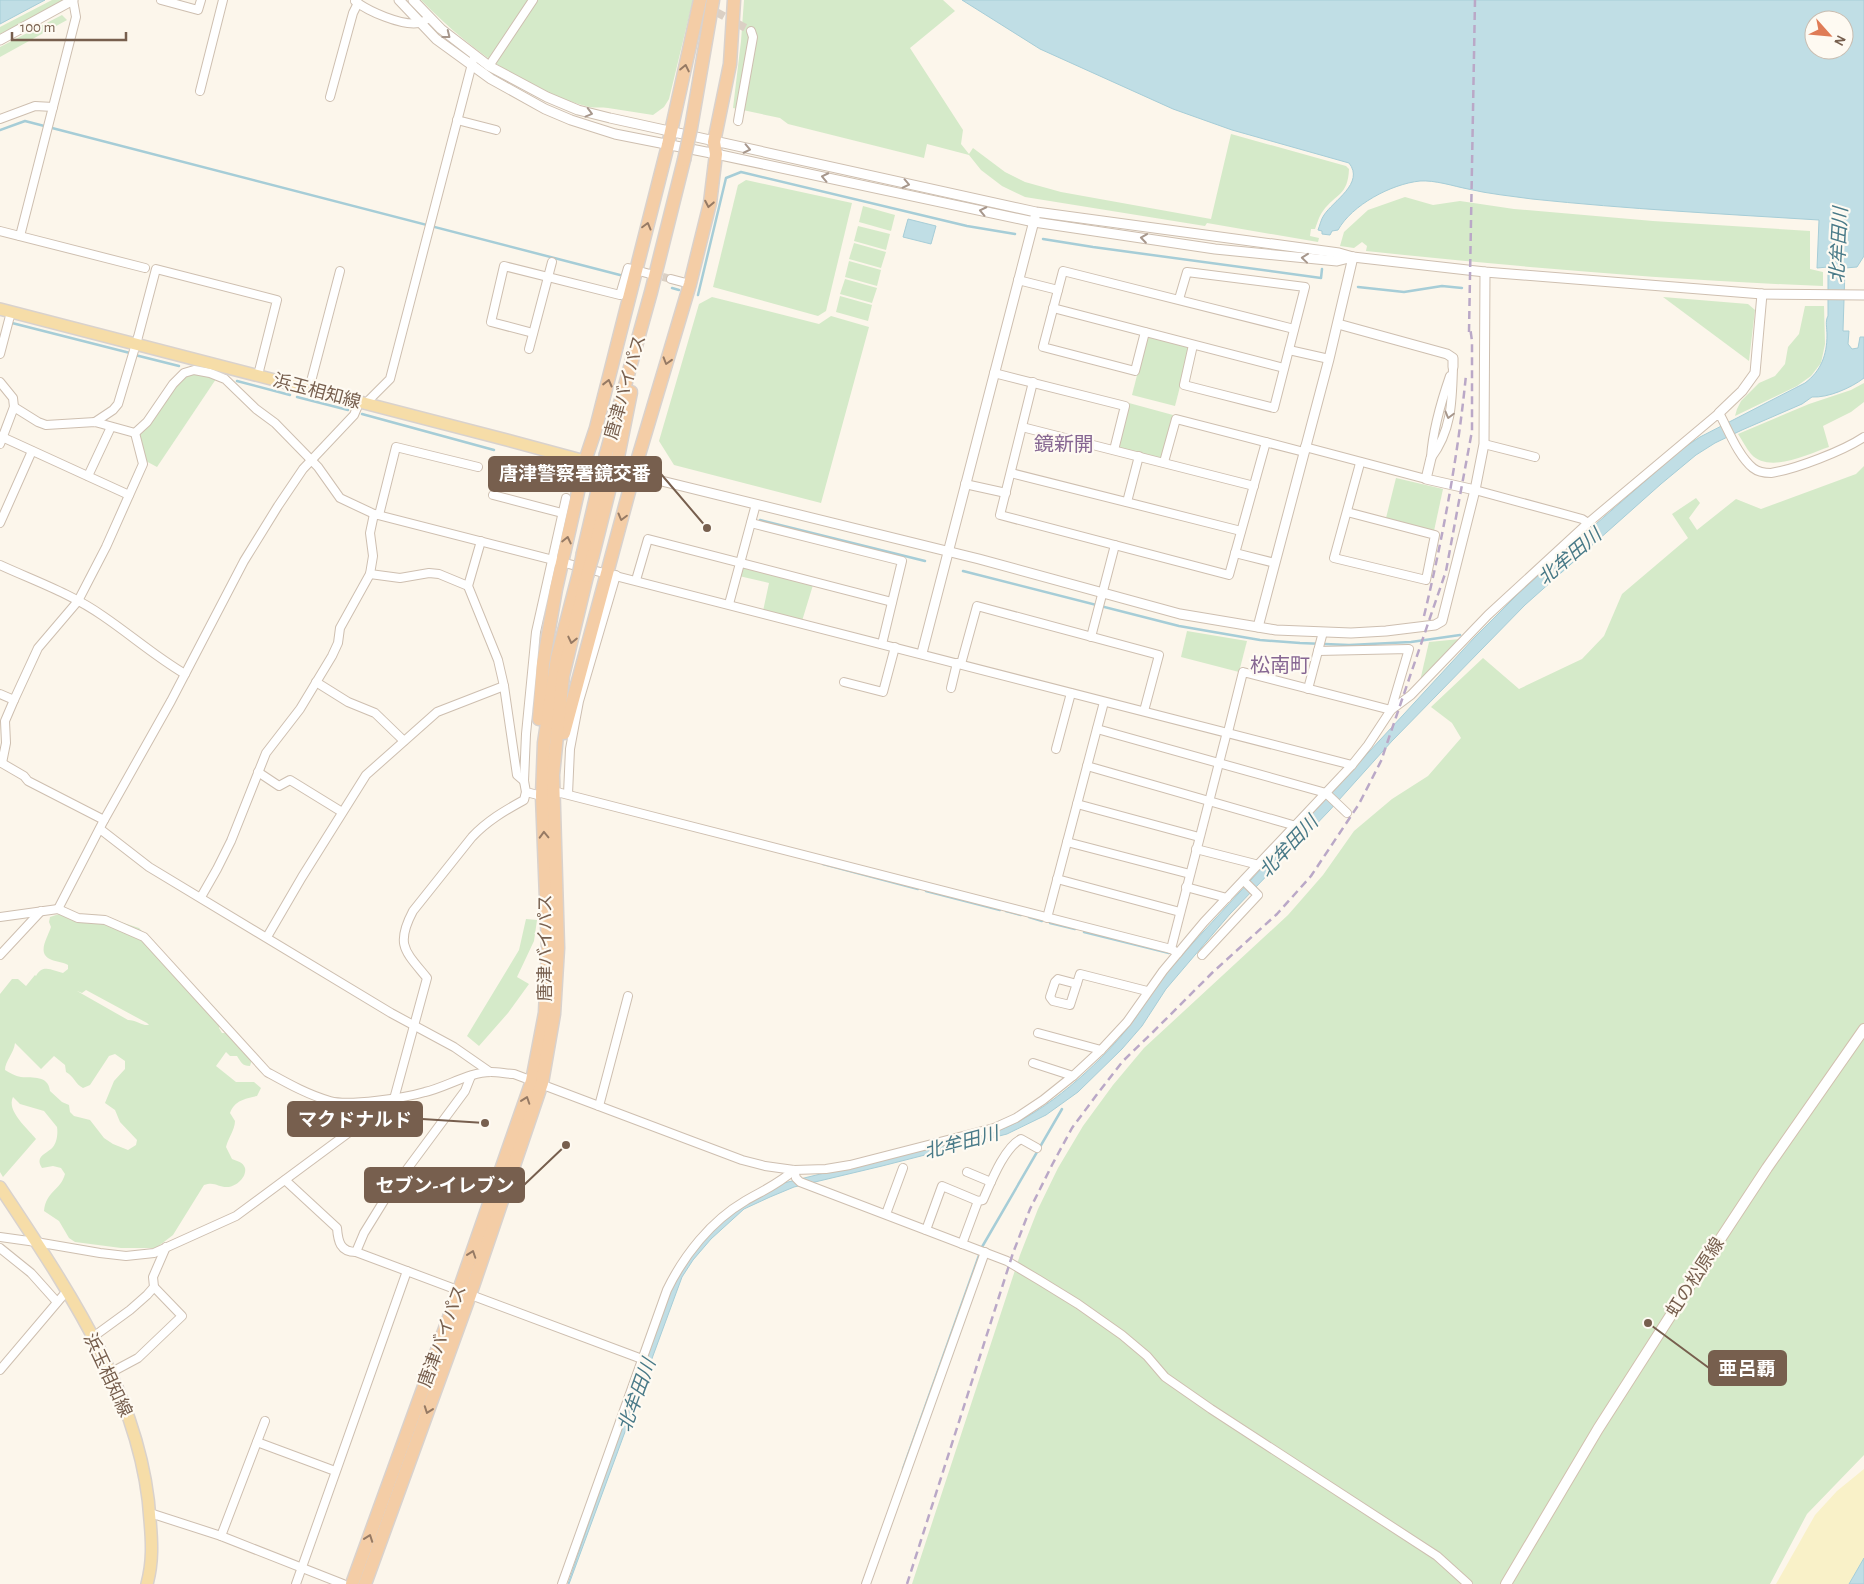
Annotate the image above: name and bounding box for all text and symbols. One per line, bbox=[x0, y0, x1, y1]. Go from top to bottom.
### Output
scale bar bbox=[12, 10, 126, 42]
north arrow bbox=[1804, 10, 1854, 60]
text: 100 m bbox=[20, 20, 55, 35]
one-way arrow bbox=[442, 29, 451, 38]
text: N bbox=[1831, 33, 1848, 48]
one-way arrow bbox=[679, 63, 690, 72]
one-way arrow bbox=[584, 107, 592, 117]
one-way arrow bbox=[743, 143, 752, 154]
one-way arrow bbox=[820, 172, 829, 183]
one-way arrow bbox=[901, 178, 910, 188]
one-way arrow bbox=[704, 200, 715, 208]
water label: 北牟田川 bbox=[1826, 205, 1851, 284]
one-way arrow bbox=[979, 206, 988, 217]
one-way arrow bbox=[641, 221, 652, 230]
one-way arrow bbox=[1139, 234, 1148, 244]
one-way arrow bbox=[1301, 253, 1309, 264]
street label: 唐津バイパス bbox=[602, 333, 649, 441]
one-way arrow bbox=[662, 356, 672, 364]
street label: 浜玉相知線 bbox=[271, 370, 363, 412]
one-way arrow bbox=[602, 379, 613, 388]
one-way arrow bbox=[1444, 410, 1455, 419]
district label: 鏡新開 bbox=[1034, 434, 1094, 455]
callout: 唐津警察署鏡交番 bbox=[489, 457, 661, 491]
text: 唐津警察署鏡交番 bbox=[499, 463, 651, 484]
one-way arrow bbox=[617, 512, 627, 520]
water label: 北牟田川 bbox=[1533, 523, 1607, 589]
one-way arrow bbox=[561, 536, 572, 545]
one-way arrow bbox=[567, 636, 578, 645]
district label: 松南町 bbox=[1250, 655, 1310, 676]
water label: 北牟田川 bbox=[1255, 810, 1323, 881]
one-way arrow bbox=[539, 831, 549, 839]
street label: 唐津バイパス bbox=[536, 894, 555, 1002]
one-way arrow bbox=[520, 1097, 530, 1105]
callout: マクドナルド bbox=[288, 1102, 422, 1136]
text: マクドナルド bbox=[298, 1110, 412, 1130]
water label: 北牟田川 bbox=[922, 1122, 1002, 1162]
callout: セブン-イレブン bbox=[365, 1168, 524, 1202]
text: セブン-イレブン bbox=[376, 1175, 514, 1196]
street label: 虹の松原線 bbox=[1662, 1234, 1728, 1320]
one-way arrow bbox=[466, 1250, 476, 1259]
street label: 唐津バイパス bbox=[415, 1282, 470, 1390]
street label: 浜玉相知線 bbox=[80, 1330, 136, 1420]
callout: 亜呂覇 bbox=[1709, 1351, 1786, 1385]
water label: 北牟田川 bbox=[614, 1354, 660, 1434]
text: 亜呂覇 bbox=[1718, 1360, 1776, 1379]
one-way arrow bbox=[424, 1406, 434, 1414]
one-way arrow bbox=[363, 1534, 373, 1543]

